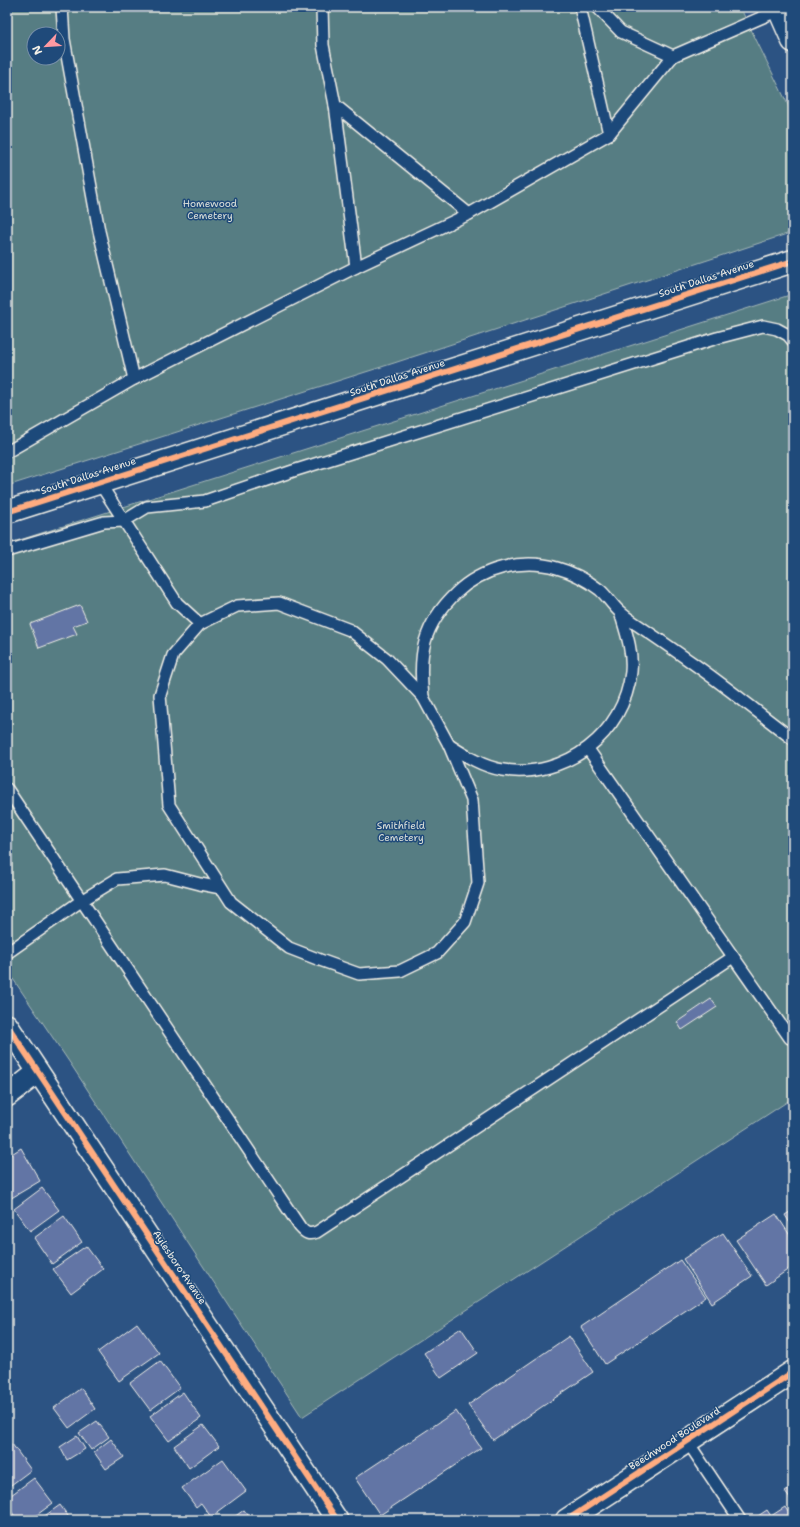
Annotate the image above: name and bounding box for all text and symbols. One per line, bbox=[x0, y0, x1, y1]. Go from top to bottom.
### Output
north arrow bbox=[26, 26, 66, 66]
text: N bbox=[29, 43, 46, 57]
park label: Homewood Cemetery bbox=[183, 197, 238, 222]
street label: South Dallas Avenue bbox=[657, 257, 756, 300]
street label: South Dallas Avenue bbox=[348, 356, 447, 399]
street label: South Dallas Avenue bbox=[39, 454, 138, 497]
park label: Smithfield Cemetery bbox=[377, 819, 426, 844]
street label: Aylesboro Avenue bbox=[150, 1228, 209, 1307]
street label: Beechwood Boulevard bbox=[626, 1404, 723, 1473]

